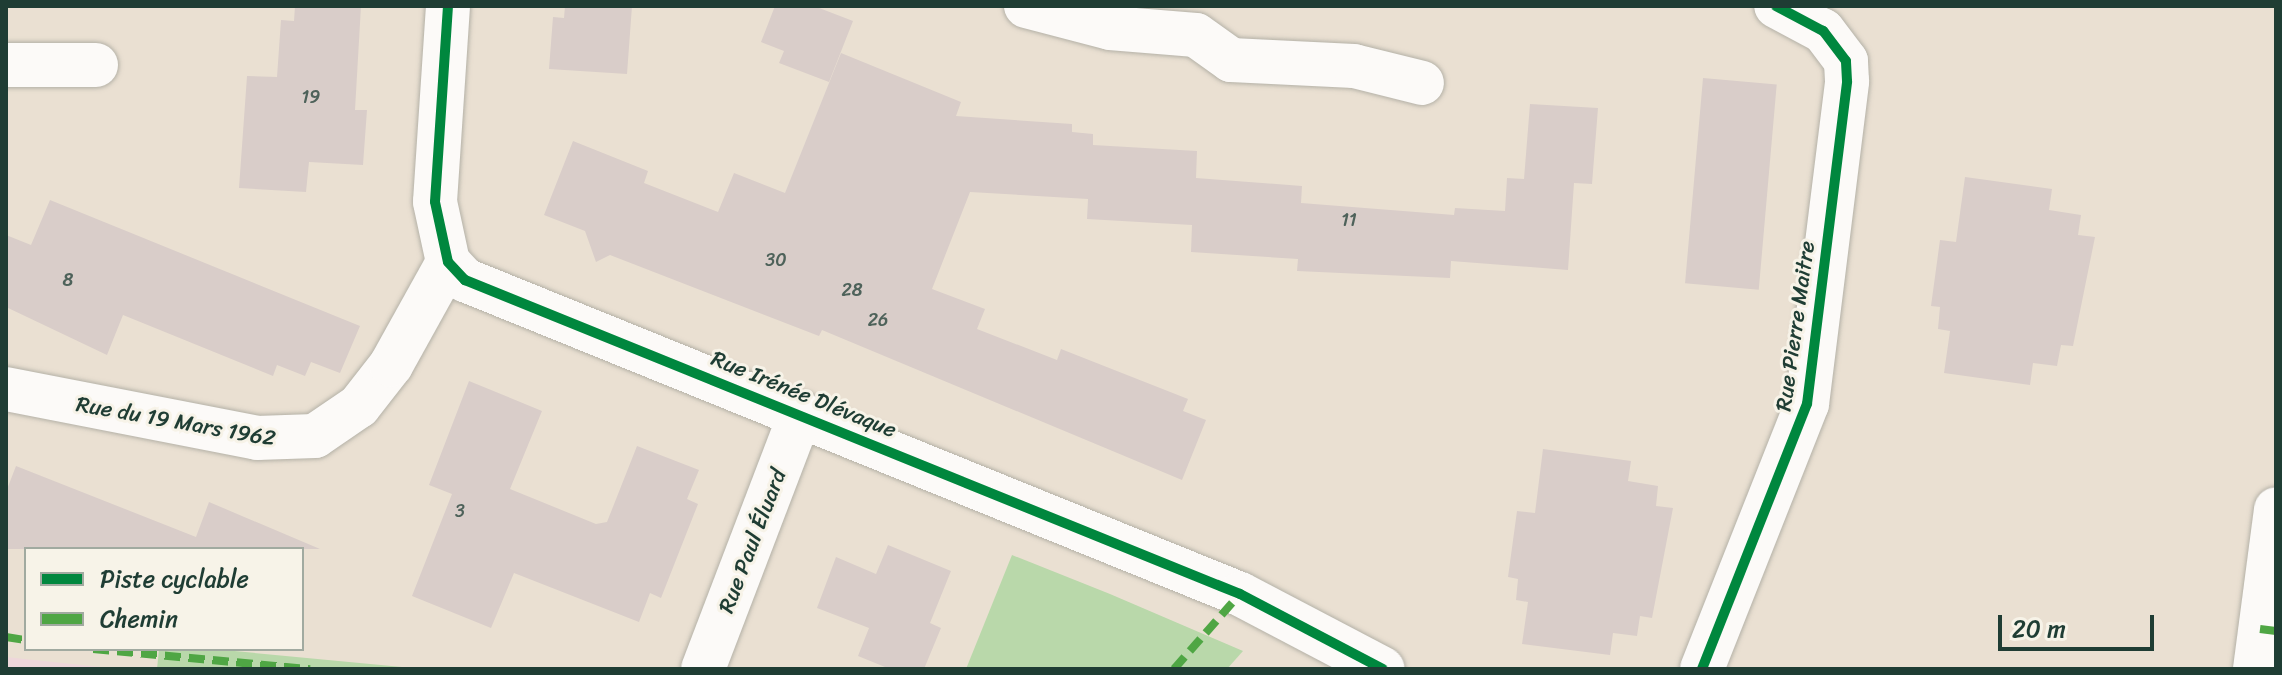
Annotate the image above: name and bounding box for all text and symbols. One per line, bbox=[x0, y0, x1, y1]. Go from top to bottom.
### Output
house number: 19 bbox=[302, 86, 320, 108]
house number: 11 bbox=[1341, 209, 1357, 231]
street label: Rue Pierre Maitre bbox=[1770, 239, 1820, 413]
house number: 30 bbox=[765, 249, 787, 271]
house number: 8 bbox=[63, 269, 73, 291]
house number: 28 bbox=[841, 279, 863, 301]
house number: 26 bbox=[868, 309, 888, 331]
street label: Rue Irénée Dlévaque bbox=[708, 345, 900, 443]
street label: Rue du 19 Mars 1962 bbox=[74, 390, 278, 452]
street label: Rue Paul Éluard bbox=[712, 465, 792, 617]
house number: 3 bbox=[455, 500, 465, 522]
legend bbox=[24, 547, 304, 651]
text: Piste cyclable bbox=[100, 558, 249, 600]
text: Chemin bbox=[100, 598, 178, 640]
scale bar bbox=[2002, 599, 2158, 649]
text: 20 m bbox=[2012, 608, 2066, 650]

